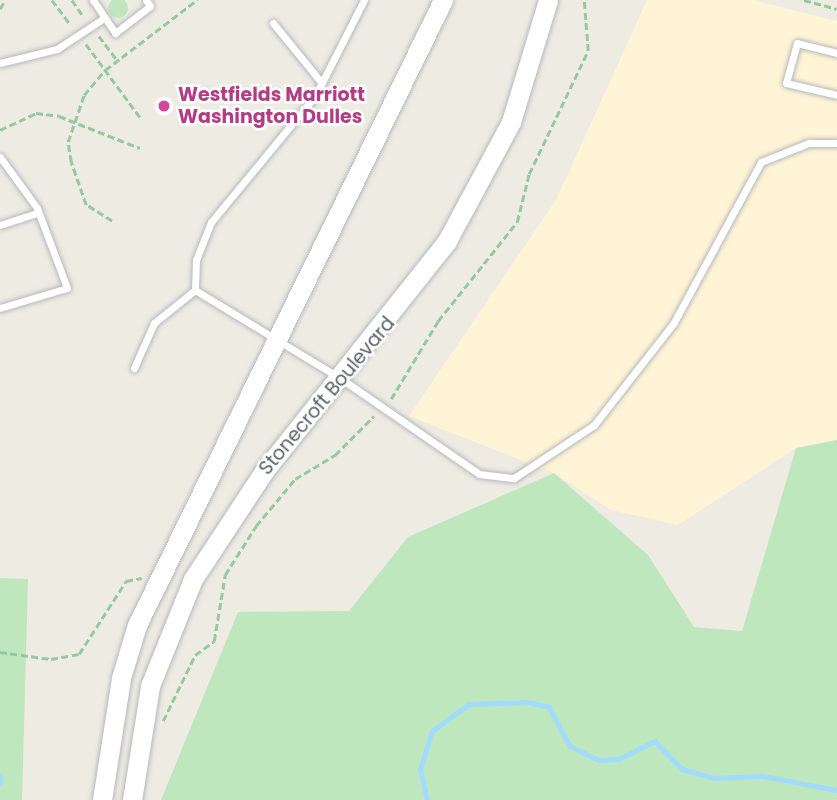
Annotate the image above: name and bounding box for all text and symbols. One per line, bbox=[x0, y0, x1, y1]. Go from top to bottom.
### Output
place label: Westfields Marriott Washington Dulles bbox=[178, 84, 365, 128]
marker: Westfields Marriott Washington Dulles bbox=[156, 98, 172, 114]
street label: Stonecroft Boulevard bbox=[254, 312, 400, 480]

